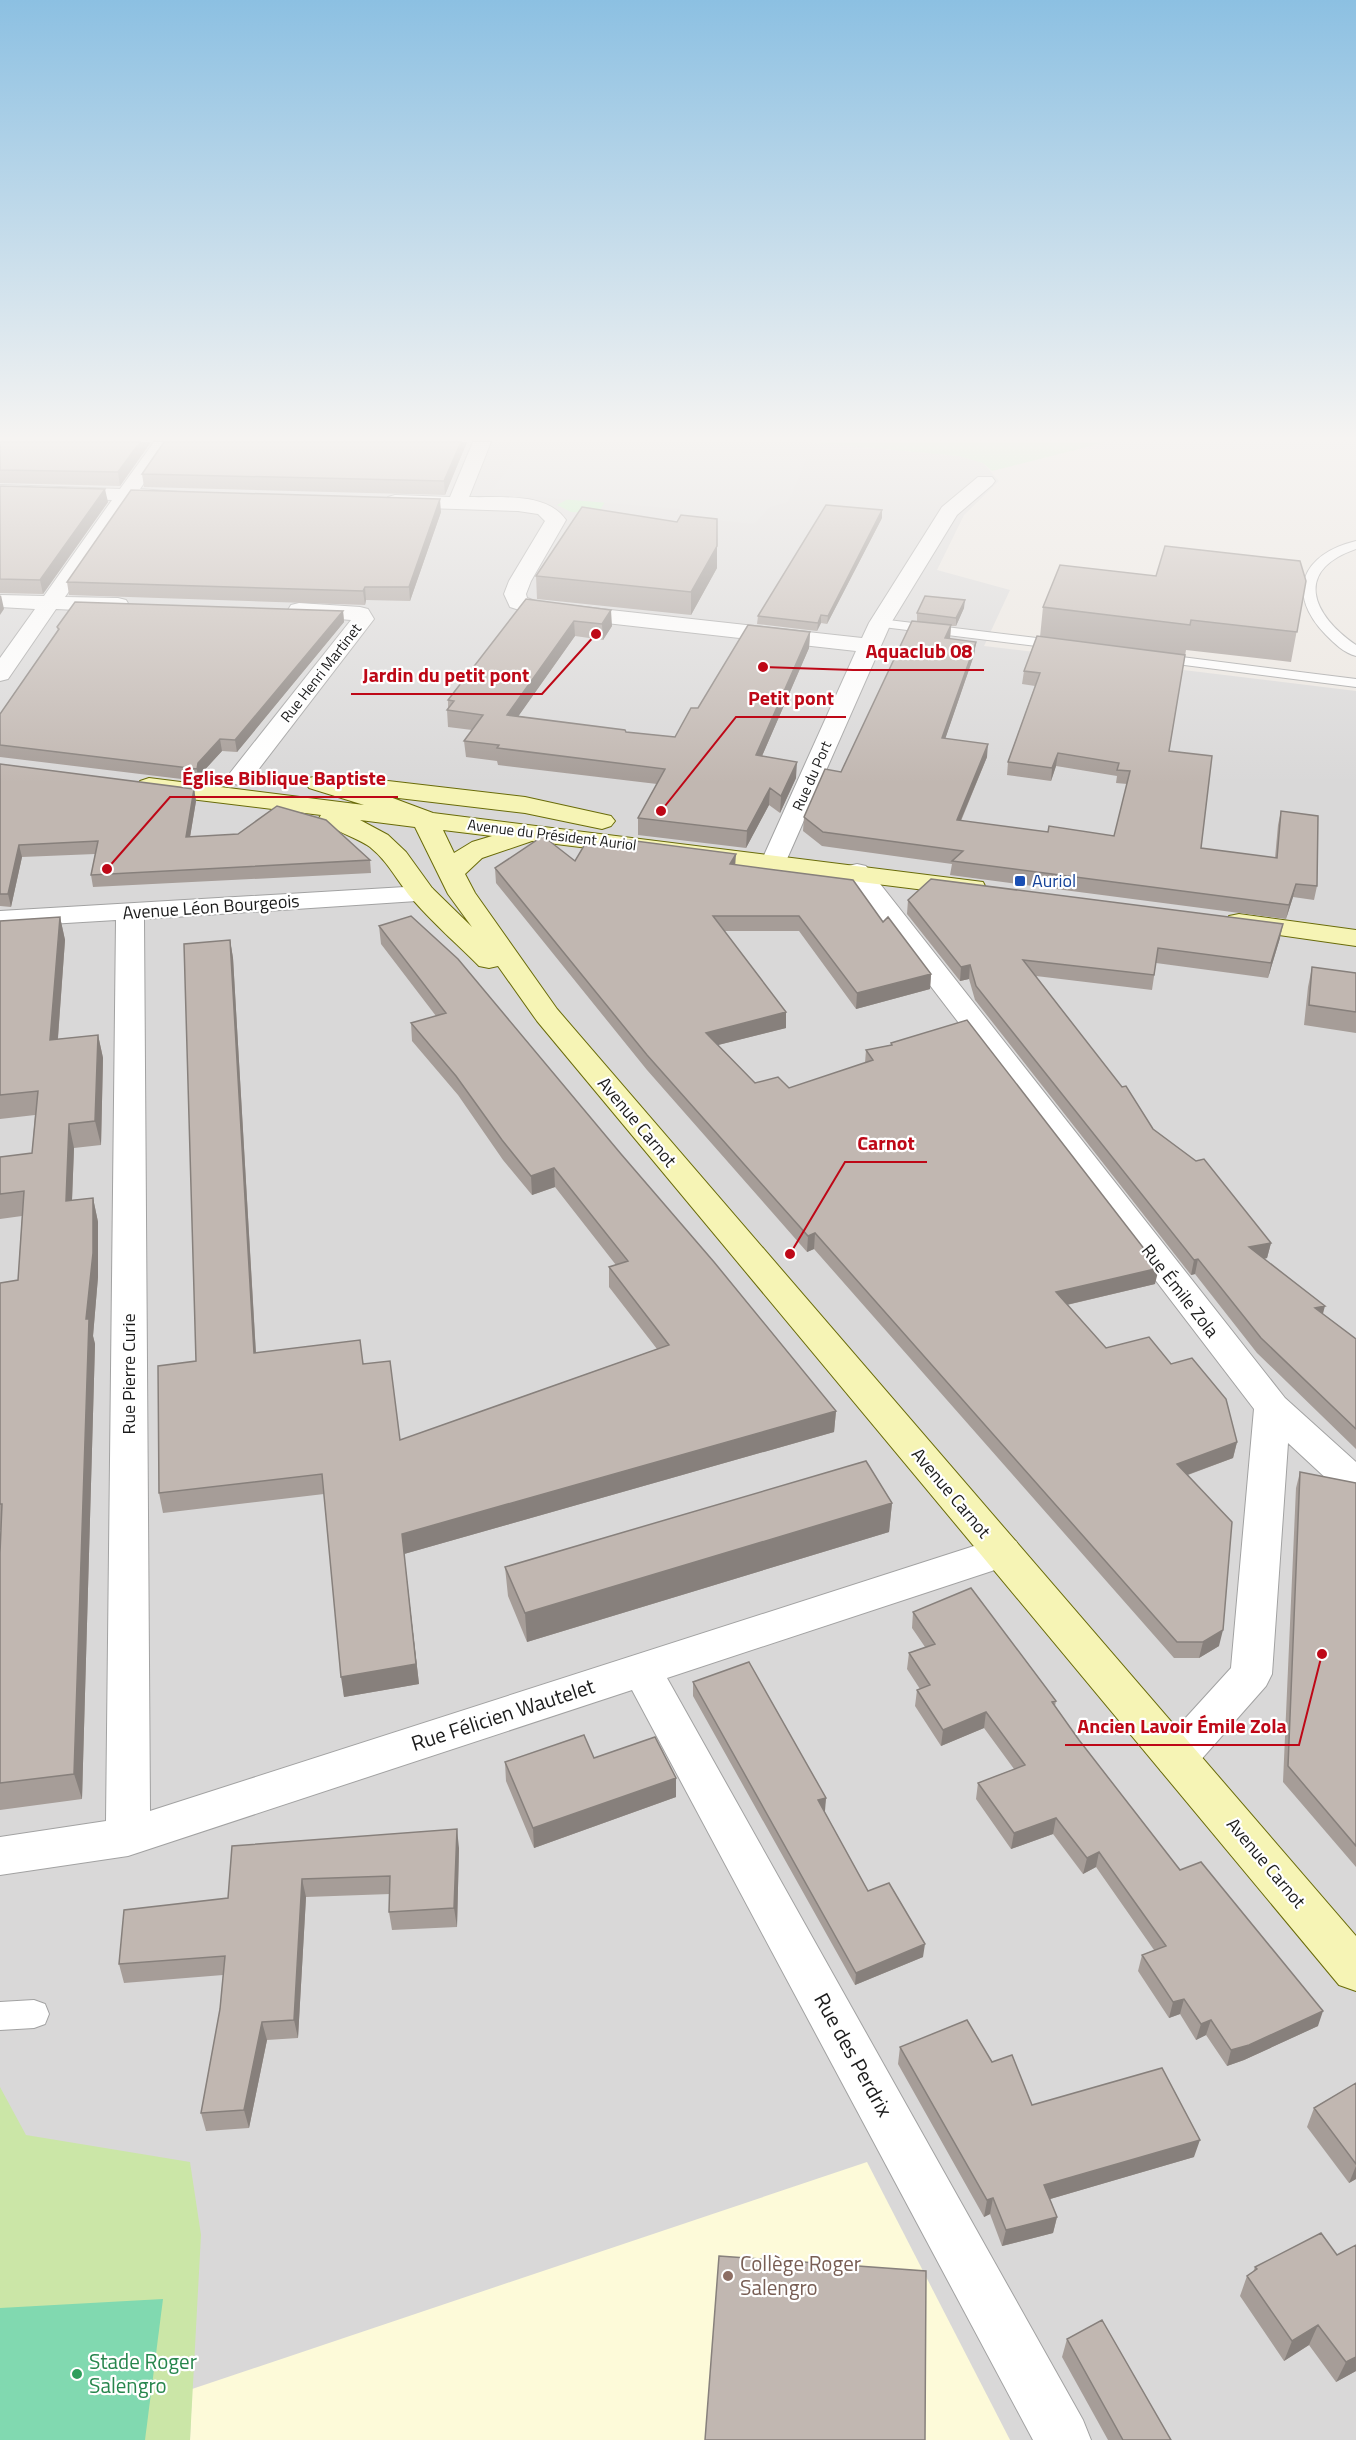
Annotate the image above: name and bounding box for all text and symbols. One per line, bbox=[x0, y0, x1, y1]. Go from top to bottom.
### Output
street label: Rue Henri Martinet bbox=[275, 618, 367, 727]
callout: Aquaclub 08 bbox=[853, 632, 984, 670]
text: Aquaclub 08 bbox=[865, 635, 973, 666]
callout: Jardin du petit pont bbox=[351, 656, 542, 694]
text: Jardin du petit pont bbox=[363, 659, 529, 690]
callout: Petit pont bbox=[736, 679, 846, 717]
text: Petit pont bbox=[748, 682, 834, 713]
street label: Rue du Port bbox=[786, 736, 837, 814]
callout: Église Biblique Baptiste bbox=[170, 759, 398, 797]
text: Église Biblique Baptiste bbox=[182, 762, 386, 793]
street label: Avenue du Président Auriol bbox=[466, 813, 638, 856]
place label: Auriol bbox=[1032, 867, 1076, 894]
marker: Auriol bbox=[1013, 874, 1027, 888]
street label: Avenue Léon Bourgeois bbox=[122, 887, 300, 926]
street label: Avenue Carnot bbox=[591, 1071, 684, 1173]
callout: Carnot bbox=[845, 1124, 927, 1162]
text: Carnot bbox=[857, 1127, 915, 1158]
street label: Rue Émile Zola bbox=[1135, 1238, 1225, 1343]
street label: Rue Pierre Curie bbox=[115, 1313, 142, 1435]
street label: Avenue Carnot bbox=[905, 1442, 998, 1544]
street label: Rue Félicien Wautelet bbox=[407, 1669, 599, 1759]
callout: Ancien Lavoir Émile Zola bbox=[1065, 1707, 1299, 1745]
text: Ancien Lavoir Émile Zola bbox=[1077, 1710, 1287, 1741]
street label: Avenue Carnot bbox=[1220, 1812, 1313, 1914]
street label: Rue des Perdrix bbox=[806, 1987, 902, 2123]
place label: Collège Roger Salengro bbox=[740, 2247, 861, 2303]
marker: Collège Roger Salengro bbox=[721, 2269, 735, 2283]
place label: Stade Roger Salengro bbox=[89, 2345, 197, 2401]
marker: Stade Roger Salengro bbox=[70, 2367, 84, 2381]

